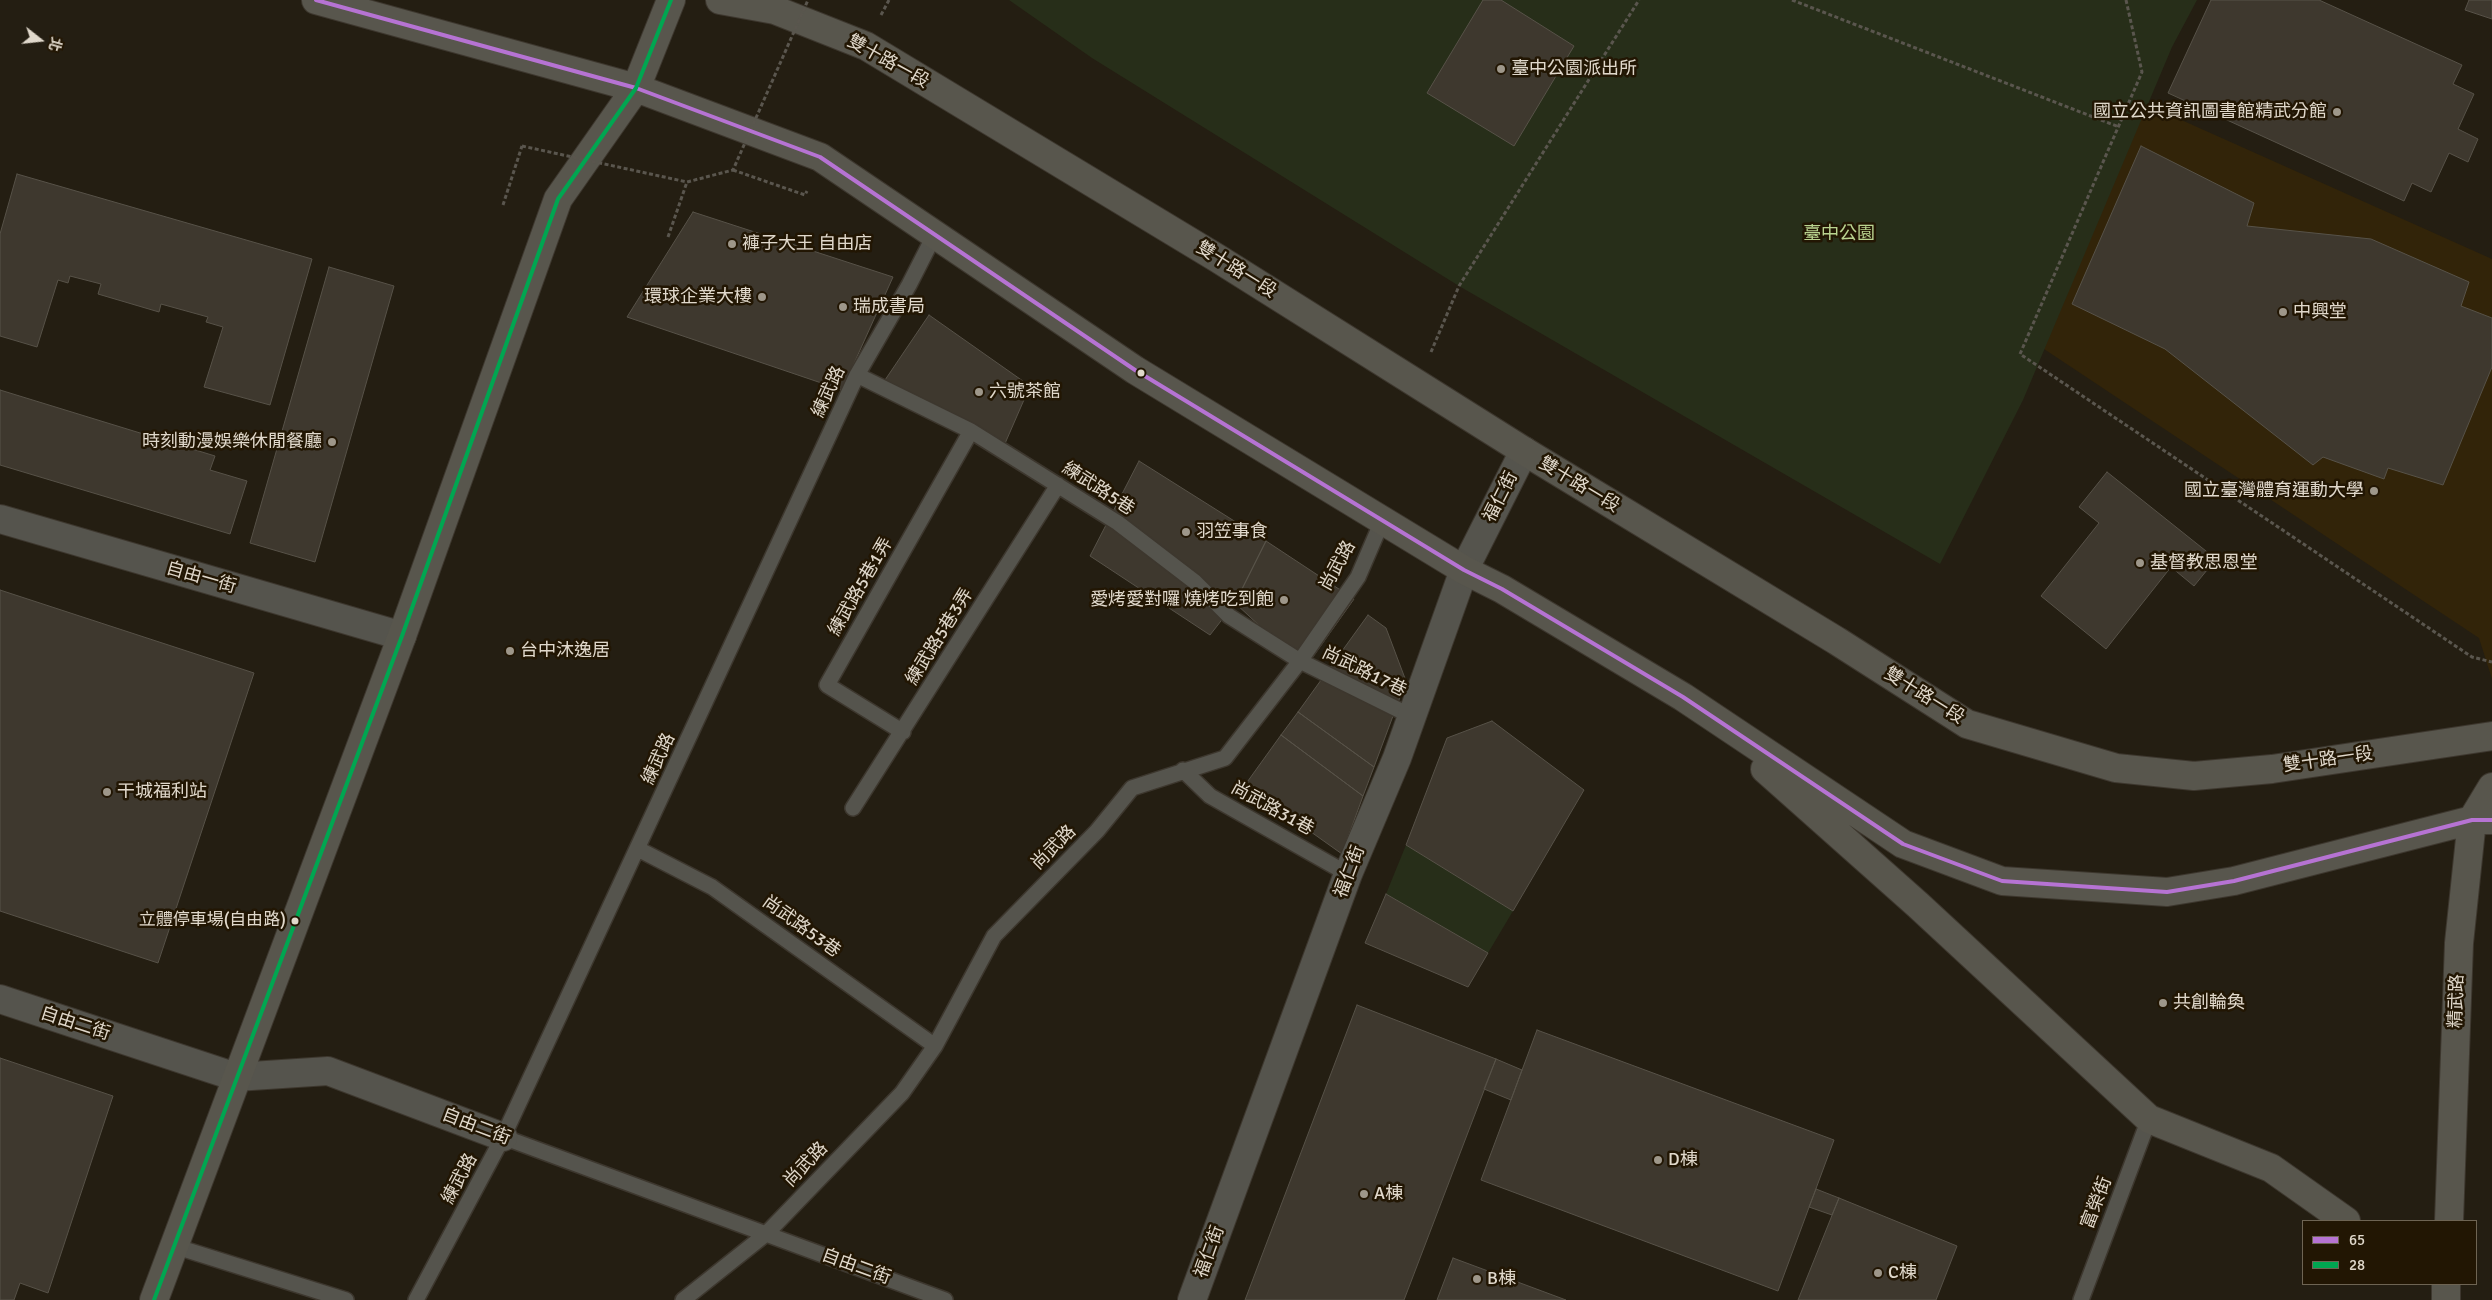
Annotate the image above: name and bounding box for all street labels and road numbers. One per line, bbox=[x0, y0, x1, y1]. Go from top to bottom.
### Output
street label: 雙十路一段 bbox=[843, 31, 933, 93]
street label: 雙十路一段 bbox=[1192, 237, 1280, 303]
street label: 練武路 bbox=[808, 363, 850, 421]
street label: 雙十路一段 bbox=[1535, 453, 1623, 517]
street label: 練武路5巷 bbox=[1058, 458, 1138, 520]
street label: 福仁街 bbox=[1479, 468, 1523, 526]
street label: 練武路5巷1弄 bbox=[824, 534, 898, 640]
street label: 尚武路 bbox=[1315, 537, 1361, 595]
street label: 自由一街 bbox=[163, 558, 239, 598]
street label: 練武路5巷3弄 bbox=[902, 585, 978, 689]
street label: 尚武路17巷 bbox=[1318, 642, 1410, 702]
street label: 雙十路一段 bbox=[1880, 663, 1968, 729]
street label: 練武路 bbox=[638, 730, 680, 788]
street label: 雙十路一段 bbox=[2282, 743, 2374, 777]
street label: 尚武路31巷 bbox=[1227, 777, 1317, 841]
street label: 尚武路 bbox=[1027, 821, 1081, 875]
street label: 福仁街 bbox=[1330, 843, 1370, 901]
street label: 尚武路53巷 bbox=[758, 891, 844, 963]
street label: 精武路 bbox=[2445, 974, 2469, 1028]
street label: 自由二街 bbox=[37, 1003, 113, 1045]
street label: 自由二街 bbox=[439, 1104, 513, 1150]
street label: 尚武路 bbox=[779, 1138, 833, 1192]
street label: 練武路 bbox=[438, 1150, 482, 1208]
street label: 富榮街 bbox=[2077, 1174, 2117, 1232]
street label: 福仁街 bbox=[1191, 1223, 1229, 1281]
street label: 自由二街 bbox=[818, 1245, 894, 1289]

